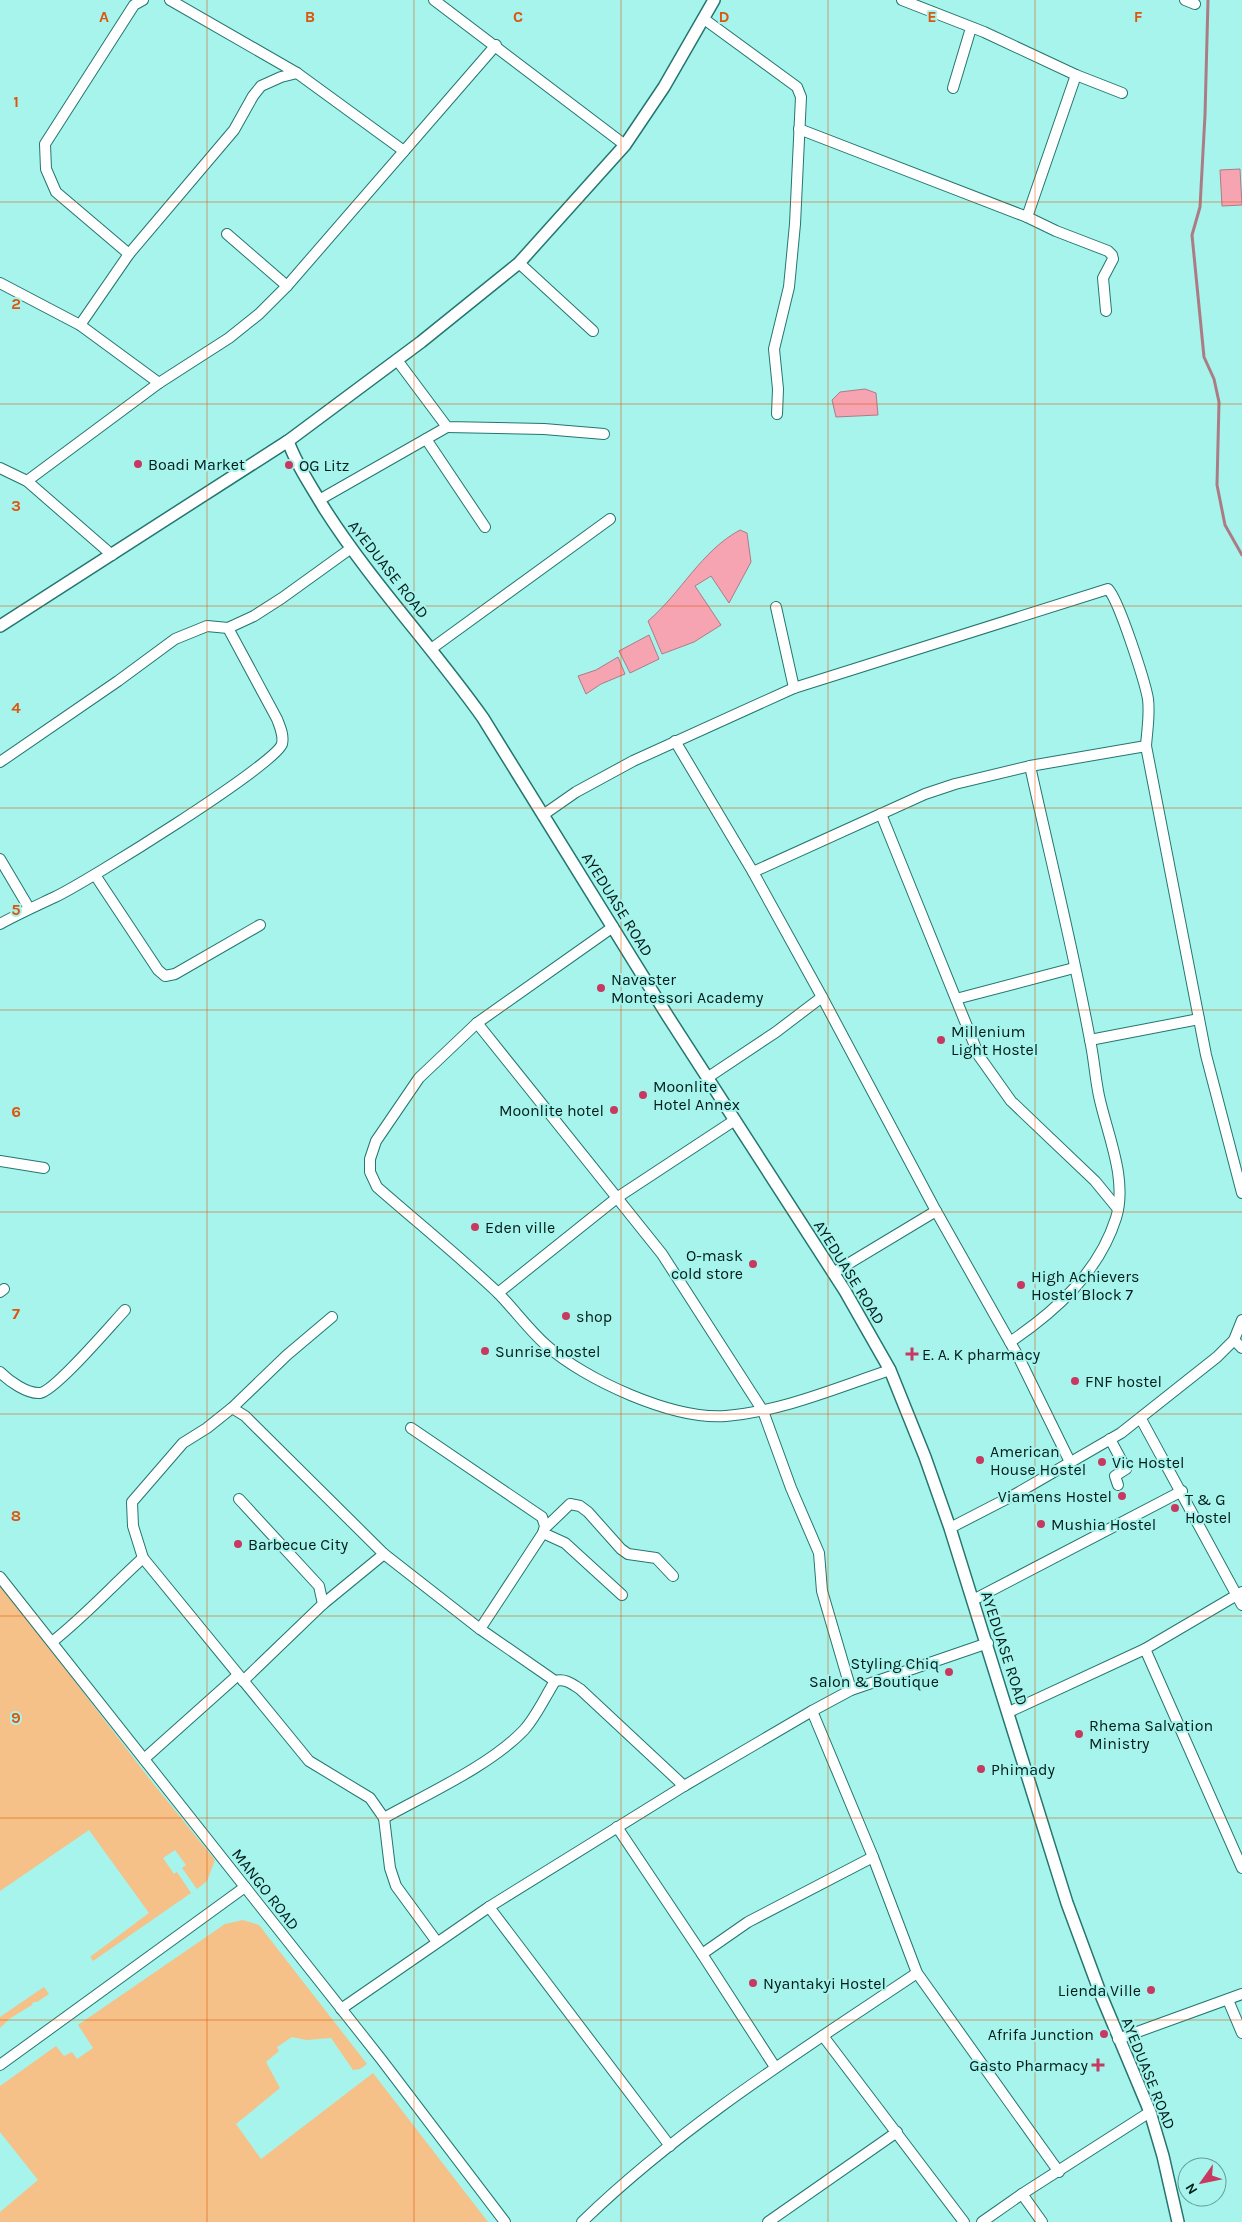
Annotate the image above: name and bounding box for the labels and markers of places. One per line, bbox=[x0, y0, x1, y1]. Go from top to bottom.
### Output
place label: Boadi Market bbox=[148, 455, 245, 474]
place label: OG Litz bbox=[299, 456, 349, 475]
marker: Boadi Market bbox=[132, 458, 144, 470]
marker: OG Litz bbox=[283, 459, 295, 471]
place label: Navaster Montessori Academy bbox=[611, 970, 764, 1007]
marker: Navaster Montessori Academy bbox=[595, 982, 607, 994]
place label: Millenium Light Hostel bbox=[951, 1022, 1038, 1059]
marker: Millenium Light Hostel bbox=[935, 1034, 947, 1046]
place label: Moonlite Hotel Annex bbox=[653, 1077, 740, 1114]
marker: Moonlite Hotel Annex bbox=[637, 1089, 649, 1101]
place label: Moonlite hotel bbox=[499, 1101, 604, 1120]
marker: Moonlite hotel bbox=[608, 1104, 620, 1116]
place label: Eden ville bbox=[485, 1218, 555, 1237]
marker: Eden ville bbox=[469, 1221, 481, 1233]
place label: O-mask cold store bbox=[671, 1246, 743, 1283]
marker: O-mask cold store bbox=[747, 1258, 759, 1270]
place label: High Achievers Hostel Block 7 bbox=[1031, 1267, 1140, 1304]
marker: High Achievers Hostel Block 7 bbox=[1015, 1279, 1027, 1291]
place label: shop bbox=[576, 1307, 612, 1326]
marker: shop bbox=[560, 1310, 572, 1322]
place label: Sunrise hostel bbox=[495, 1342, 601, 1361]
marker: Sunrise hostel bbox=[479, 1345, 491, 1357]
place label: E. A. K pharmacy bbox=[922, 1345, 1041, 1364]
marker: E. A. K pharmacy bbox=[906, 1348, 918, 1360]
place label: FNF hostel bbox=[1085, 1372, 1162, 1391]
marker: FNF hostel bbox=[1069, 1375, 1081, 1387]
place label: American House Hostel bbox=[990, 1442, 1086, 1479]
place label: Vic Hostel bbox=[1112, 1453, 1184, 1472]
marker: American House Hostel bbox=[974, 1454, 986, 1466]
marker: Vic Hostel bbox=[1096, 1456, 1108, 1468]
place label: Viamens Hostel bbox=[998, 1487, 1112, 1506]
marker: Viamens Hostel bbox=[1116, 1490, 1128, 1502]
place label: T & G Hostel bbox=[1185, 1490, 1232, 1527]
marker: T & G Hostel bbox=[1169, 1502, 1181, 1514]
place label: Mushia Hostel bbox=[1051, 1515, 1156, 1534]
marker: Mushia Hostel bbox=[1035, 1518, 1047, 1530]
place label: Barbecue City bbox=[248, 1535, 349, 1554]
marker: Barbecue City bbox=[232, 1538, 244, 1550]
place label: Styling Chiq Salon & Boutique bbox=[809, 1654, 939, 1691]
marker: Styling Chiq Salon & Boutique bbox=[943, 1666, 955, 1678]
place label: Rhema Salvation Ministry bbox=[1089, 1716, 1213, 1753]
marker: Rhema Salvation Ministry bbox=[1073, 1728, 1085, 1740]
place label: Phimady bbox=[991, 1760, 1056, 1779]
marker: Phimady bbox=[975, 1763, 987, 1775]
place label: Nyantakyi Hostel bbox=[763, 1974, 886, 1993]
marker: Nyantakyi Hostel bbox=[747, 1977, 759, 1989]
place label: Lienda Ville bbox=[1058, 1981, 1141, 2000]
marker: Lienda Ville bbox=[1145, 1984, 1157, 1996]
place label: Afrifa Junction bbox=[988, 2025, 1094, 2044]
marker: Afrifa Junction bbox=[1098, 2028, 1110, 2040]
place label: Gasto Pharmacy bbox=[969, 2056, 1089, 2075]
marker: Gasto Pharmacy bbox=[1092, 2059, 1104, 2071]

